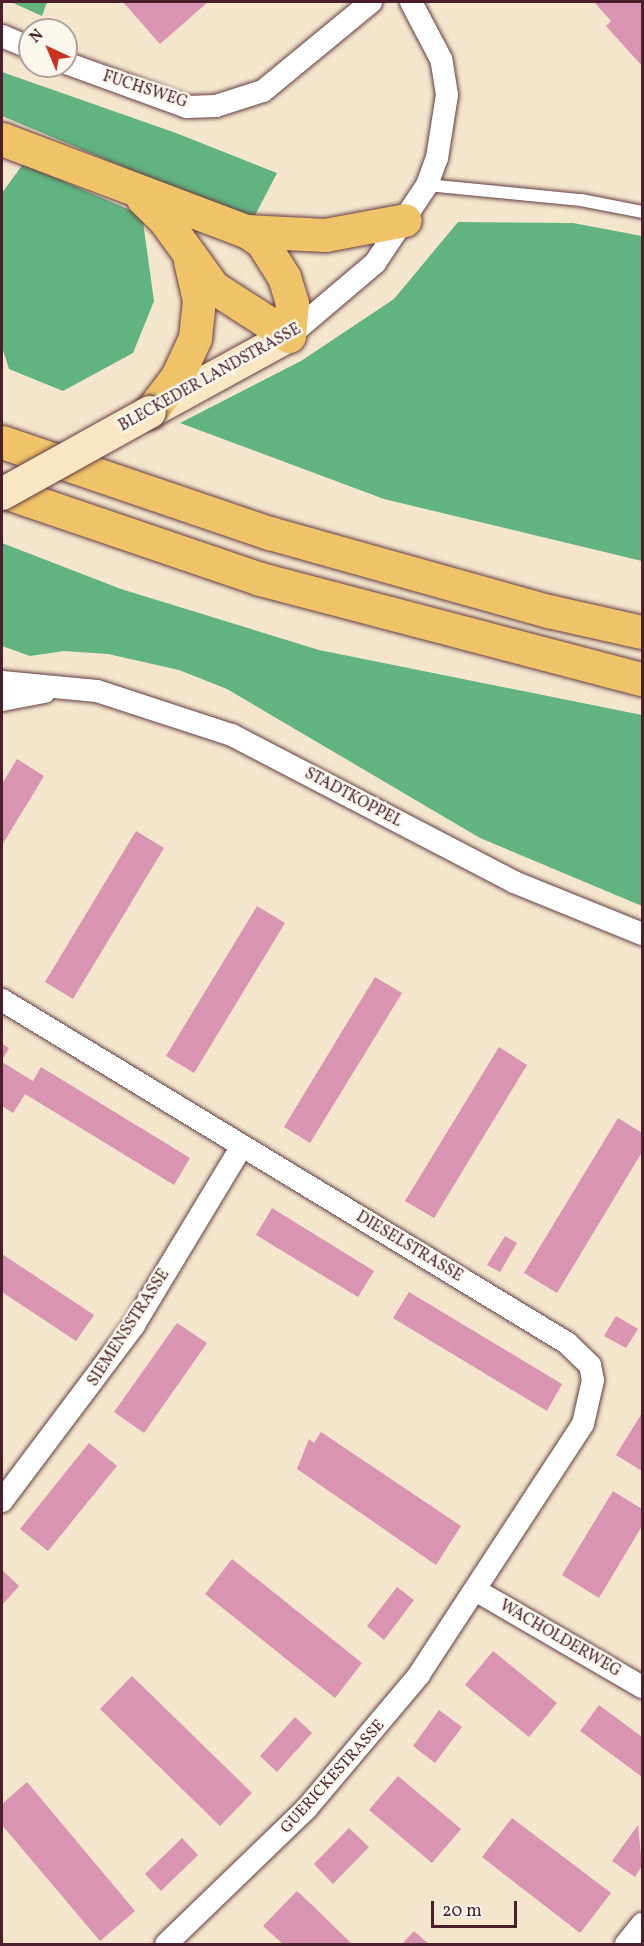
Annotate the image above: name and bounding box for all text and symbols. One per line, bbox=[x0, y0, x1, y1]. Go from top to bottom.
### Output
north arrow bbox=[18, 18, 78, 78]
text: N bbox=[25, 25, 49, 48]
street label: FUCHSWEG bbox=[100, 67, 190, 113]
street label: BLECKEDER LANDSTRASSE bbox=[116, 320, 304, 436]
street label: STADTKOPPEL bbox=[301, 764, 405, 832]
street label: DIESELSTRASSE bbox=[352, 1208, 466, 1286]
street label: SIEMENSSTRASSE bbox=[84, 1266, 174, 1390]
street label: WACHOLDERWEG bbox=[496, 1596, 624, 1682]
street label: GUERICKESTRASSE bbox=[277, 1716, 389, 1838]
scale bar bbox=[434, 1889, 520, 1927]
text: 20 m bbox=[442, 1899, 482, 1924]

